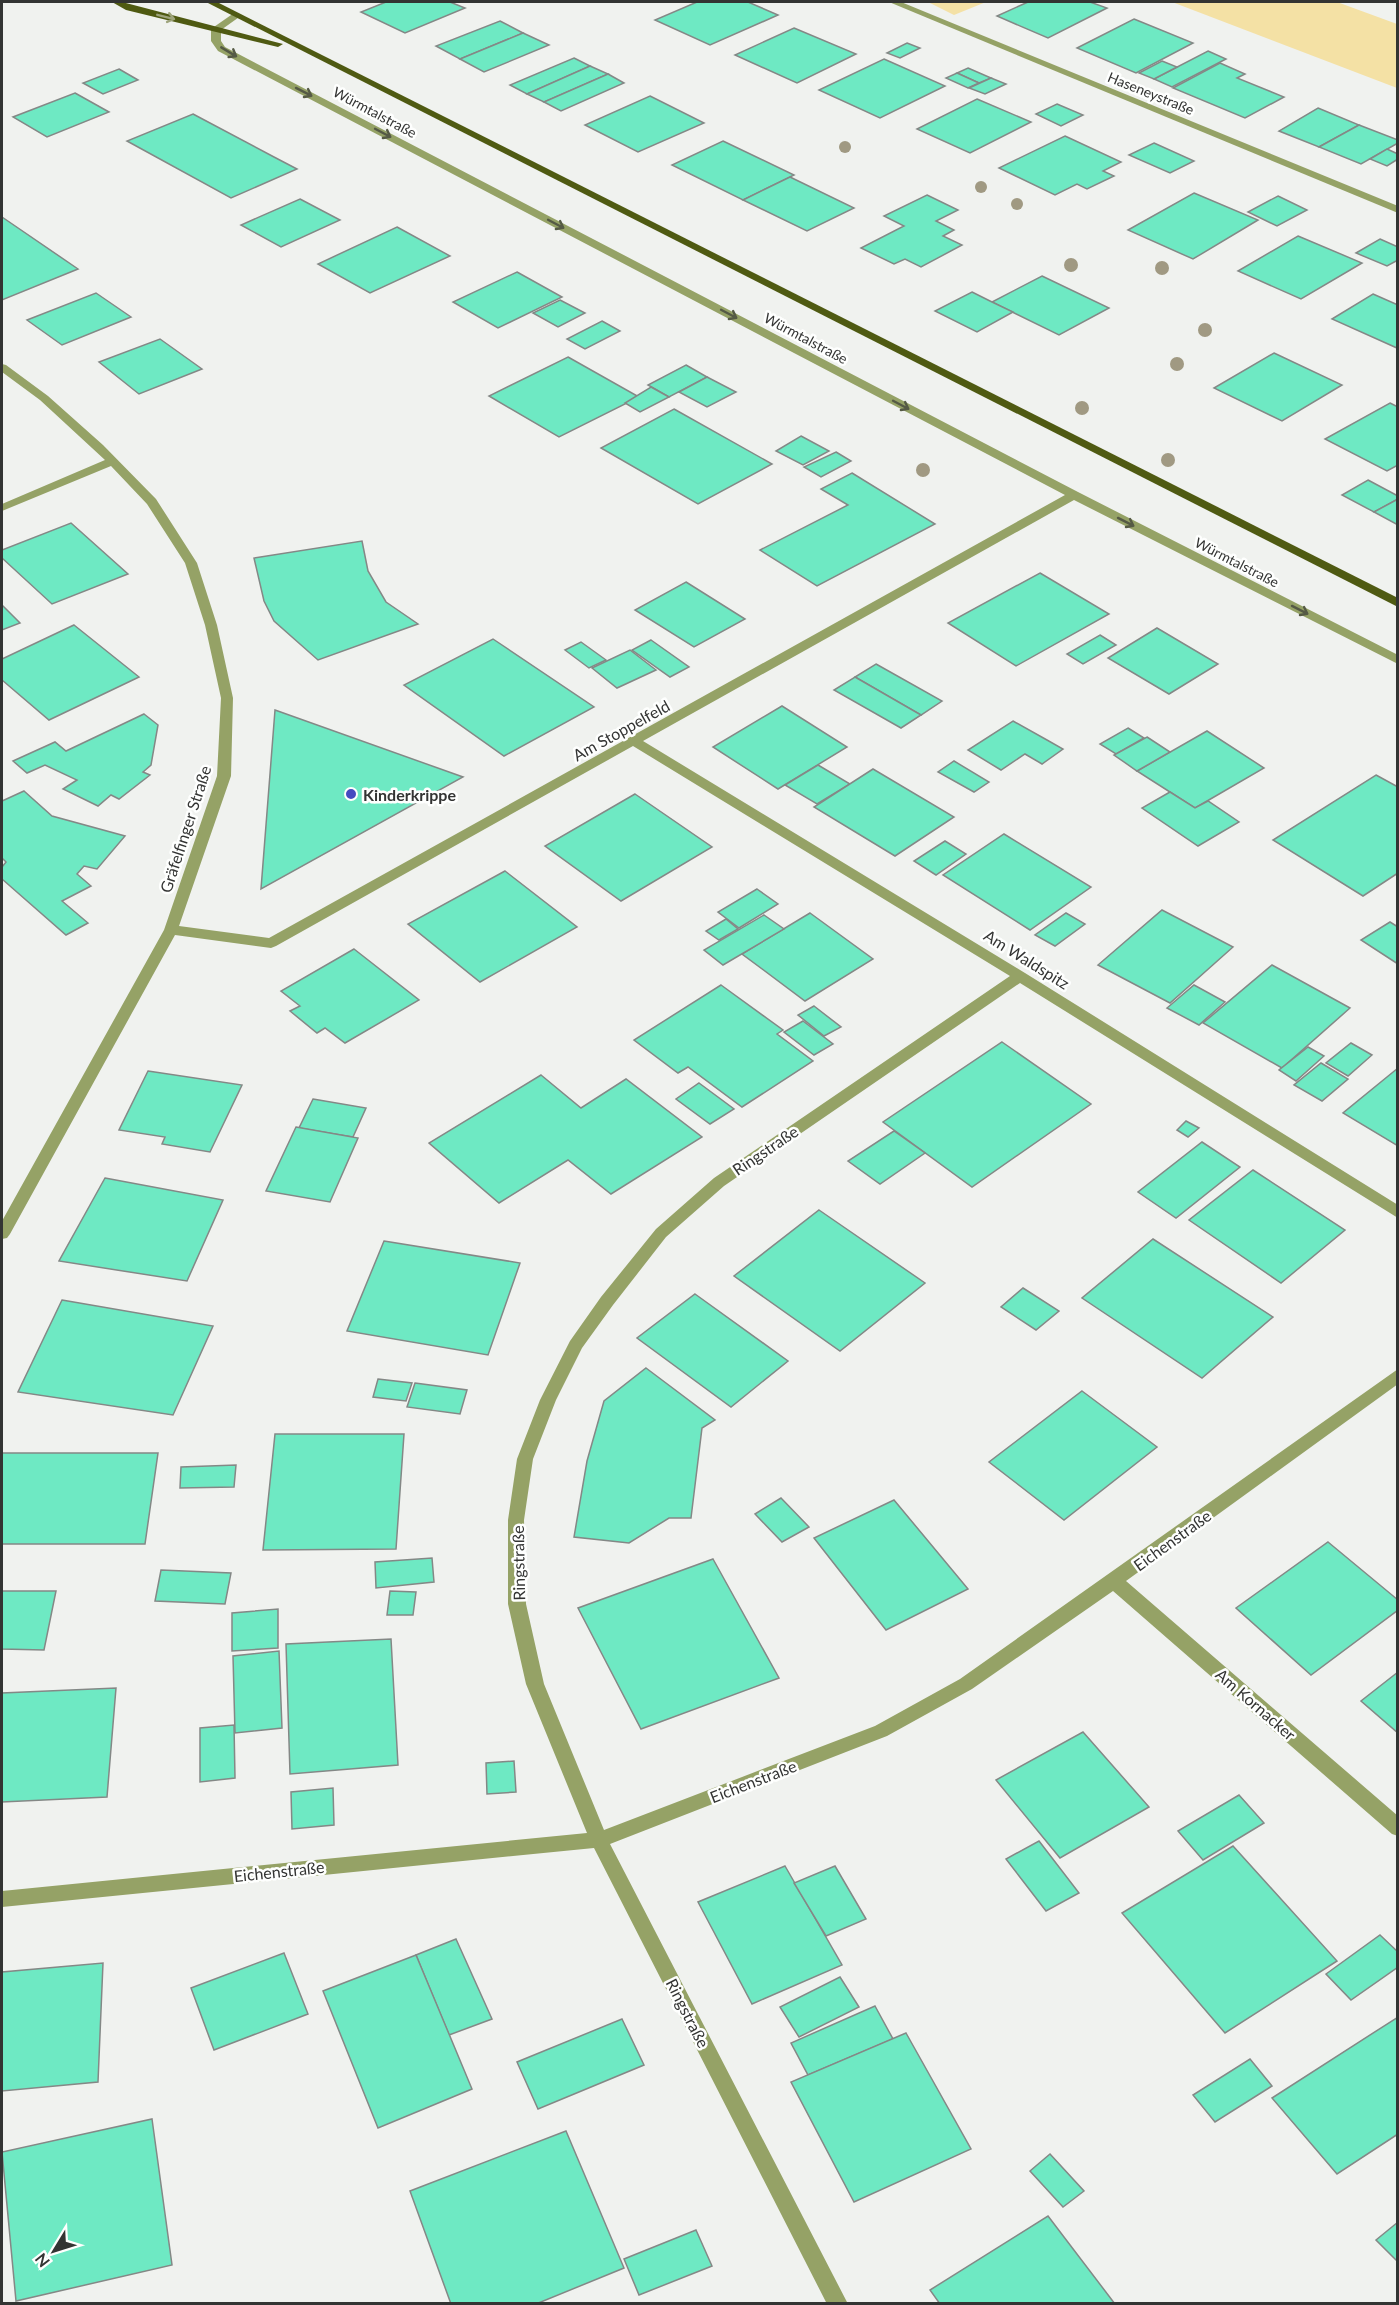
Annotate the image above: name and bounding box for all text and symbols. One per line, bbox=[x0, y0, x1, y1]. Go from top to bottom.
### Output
one-way arrow bbox=[156, 11, 175, 23]
one-way arrow bbox=[220, 46, 237, 58]
street label: Haseneystraße bbox=[1105, 68, 1197, 118]
street label: Würmtalstraße bbox=[330, 83, 420, 141]
one-way arrow bbox=[294, 87, 312, 98]
one-way arrow bbox=[374, 127, 391, 139]
one-way arrow bbox=[547, 218, 565, 230]
one-way arrow bbox=[719, 309, 737, 320]
street label: Würmtalstraße bbox=[761, 309, 851, 367]
one-way arrow bbox=[892, 399, 909, 411]
one-way arrow bbox=[1116, 517, 1134, 528]
street label: Würmtalstraße bbox=[1192, 534, 1282, 590]
one-way arrow bbox=[1290, 605, 1308, 616]
street label: Am Stoppelfeld bbox=[569, 696, 673, 764]
street label: Gräfelfinger Straße bbox=[156, 763, 214, 895]
place label: Kinderkrippe bbox=[363, 785, 456, 804]
marker: Kinderkrippe bbox=[344, 787, 358, 801]
street label: Am Waldspitz bbox=[981, 925, 1073, 993]
street label: Ringstraße bbox=[729, 1121, 801, 1179]
street label: Eichenstraße bbox=[1130, 1506, 1214, 1574]
street label: Ringstraße bbox=[508, 1525, 528, 1601]
street label: Am Kornacker bbox=[1212, 1664, 1300, 1744]
street label: Eichenstraße bbox=[707, 1756, 799, 1806]
street label: Eichenstraße bbox=[233, 1857, 325, 1885]
street label: Ringstraße bbox=[663, 1975, 713, 2051]
north arrow bbox=[24, 2221, 84, 2281]
text: N bbox=[31, 2250, 53, 2271]

